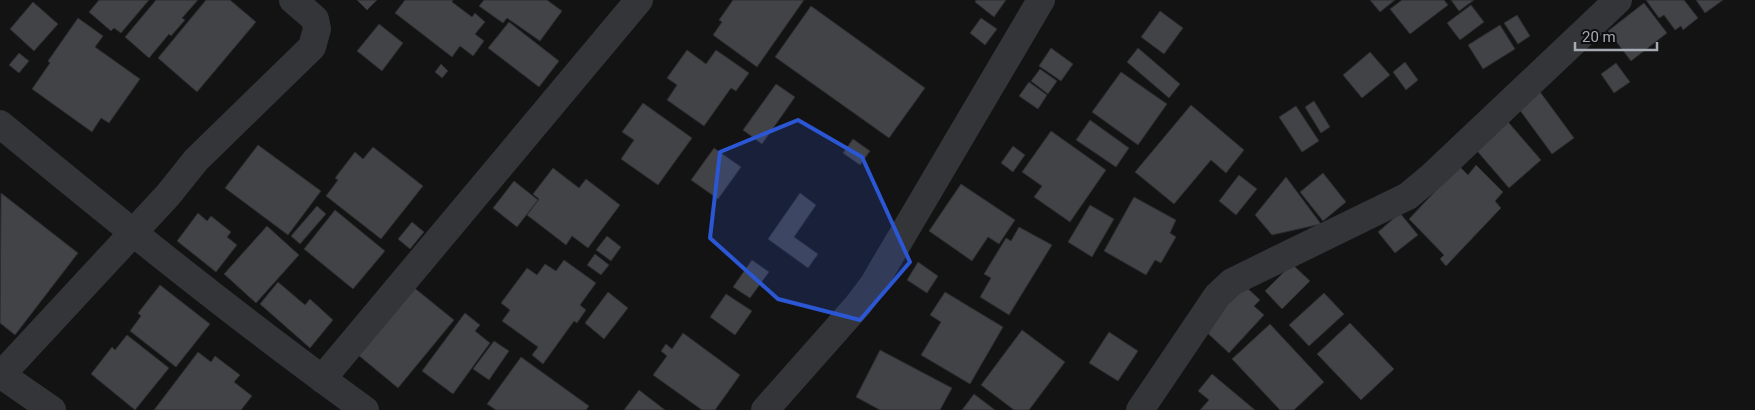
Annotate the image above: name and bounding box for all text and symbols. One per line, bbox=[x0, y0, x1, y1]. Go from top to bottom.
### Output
scale bar bbox=[1575, 20, 1658, 52]
text: 20 m bbox=[1582, 28, 1616, 46]

